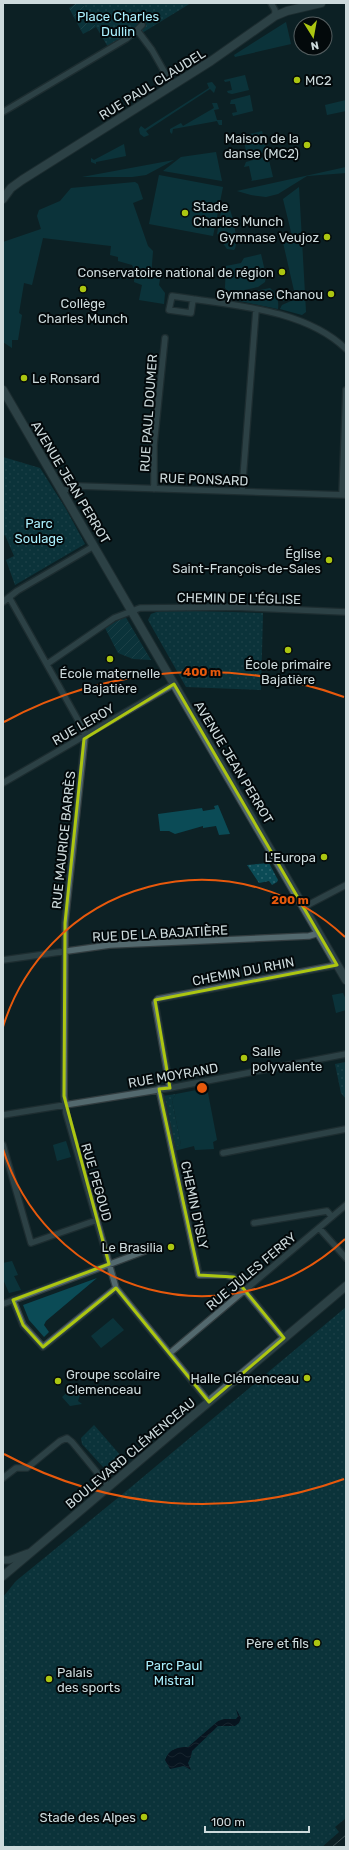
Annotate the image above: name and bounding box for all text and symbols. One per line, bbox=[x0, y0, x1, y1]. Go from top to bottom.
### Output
park label: Place Charles Dullin bbox=[77, 9, 159, 39]
north arrow bbox=[293, 16, 333, 56]
text: N bbox=[310, 38, 320, 52]
street label: RUE PAUL CLAUDEL bbox=[97, 45, 209, 123]
place label: MC2 bbox=[305, 73, 332, 88]
marker: MC2 bbox=[292, 75, 302, 85]
place label: Maison de la danse (MC2) bbox=[224, 131, 299, 161]
marker: Maison de la danse (MC2) bbox=[302, 140, 312, 150]
place label: Stade Charles Munch bbox=[193, 199, 283, 229]
marker: Stade Charles Munch bbox=[180, 208, 190, 218]
place label: Gymnase Veujoz bbox=[219, 230, 319, 245]
marker: Gymnase Veujoz bbox=[322, 232, 332, 242]
place label: Conservatoire national de région bbox=[78, 265, 274, 281]
marker: Conservatoire national de région bbox=[277, 267, 287, 277]
marker: Collège Charles Munch bbox=[78, 284, 88, 294]
place label: Gymnase Chanou bbox=[216, 287, 323, 302]
marker: Gymnase Chanou bbox=[326, 289, 336, 299]
place label: Collège Charles Munch bbox=[38, 296, 128, 326]
street label: RUE PAUL DOUMER bbox=[137, 354, 160, 472]
place label: Le Ronsard bbox=[32, 371, 100, 386]
marker: Le Ronsard bbox=[19, 373, 29, 383]
street label: AVENUE JEAN PERROT bbox=[28, 418, 113, 547]
street label: RUE PONSARD bbox=[159, 470, 249, 489]
park label: Parc Soulage bbox=[15, 516, 63, 547]
place label: Église Saint-François-de-Sales bbox=[172, 546, 321, 576]
marker: Église Saint-François-de-Sales bbox=[324, 555, 334, 565]
street label: CHEMIN DE L'ÉGLISE bbox=[177, 590, 301, 607]
marker: École primaire Bajatière bbox=[283, 645, 293, 655]
marker: École maternelle Bajatière bbox=[105, 654, 115, 664]
place label: École primaire Bajatière bbox=[245, 657, 331, 687]
text: 400 m bbox=[183, 665, 221, 679]
place label: École maternelle Bajatière bbox=[60, 666, 160, 696]
street label: AVENUE JEAN PERROT bbox=[191, 698, 276, 827]
street label: RUE LEROY bbox=[50, 700, 117, 748]
street label: RUE MAURICE BARRÈS bbox=[49, 770, 78, 910]
place label: L'Europa bbox=[264, 850, 316, 865]
marker: L'Europa bbox=[319, 852, 329, 862]
text: 200 m bbox=[271, 893, 309, 907]
street label: RUE DE LA BAJATIÈRE bbox=[92, 922, 228, 945]
street label: CHEMIN DU RHIN bbox=[191, 954, 295, 989]
place label: Salle polyvalente bbox=[252, 1044, 322, 1074]
marker: Salle polyvalente bbox=[239, 1053, 249, 1063]
street label: RUE MOYRAND bbox=[127, 1060, 219, 1091]
centre of rings bbox=[195, 1081, 209, 1095]
street label: RUE PEGOUD bbox=[78, 1141, 115, 1223]
street label: CHEMIN D'ISLY bbox=[178, 1160, 211, 1251]
street label: RUE JULES FERRY bbox=[203, 1229, 300, 1313]
place label: Le Brasilia bbox=[101, 1240, 163, 1255]
marker: Le Brasilia bbox=[166, 1242, 176, 1252]
place label: Groupe scolaire Clemenceau bbox=[66, 1367, 160, 1397]
place label: Halle Clémenceau bbox=[190, 1371, 299, 1386]
marker: Halle Clémenceau bbox=[302, 1373, 312, 1383]
marker: Groupe scolaire Clemenceau bbox=[53, 1376, 63, 1386]
street label: BOULEVARD CLÉMENCEAU bbox=[63, 1395, 198, 1512]
place label: Père et fils bbox=[246, 1636, 309, 1651]
marker: Père et fils bbox=[312, 1638, 322, 1648]
park label: Parc Paul Mistral bbox=[146, 1658, 202, 1688]
place label: Palais des sports bbox=[57, 1665, 121, 1695]
marker: Palais des sports bbox=[44, 1674, 54, 1684]
scale bar bbox=[205, 1808, 309, 1834]
place label: Stade des Alpes bbox=[39, 1810, 136, 1825]
marker: Stade des Alpes bbox=[139, 1812, 149, 1822]
text: 100 m bbox=[211, 1815, 245, 1829]

